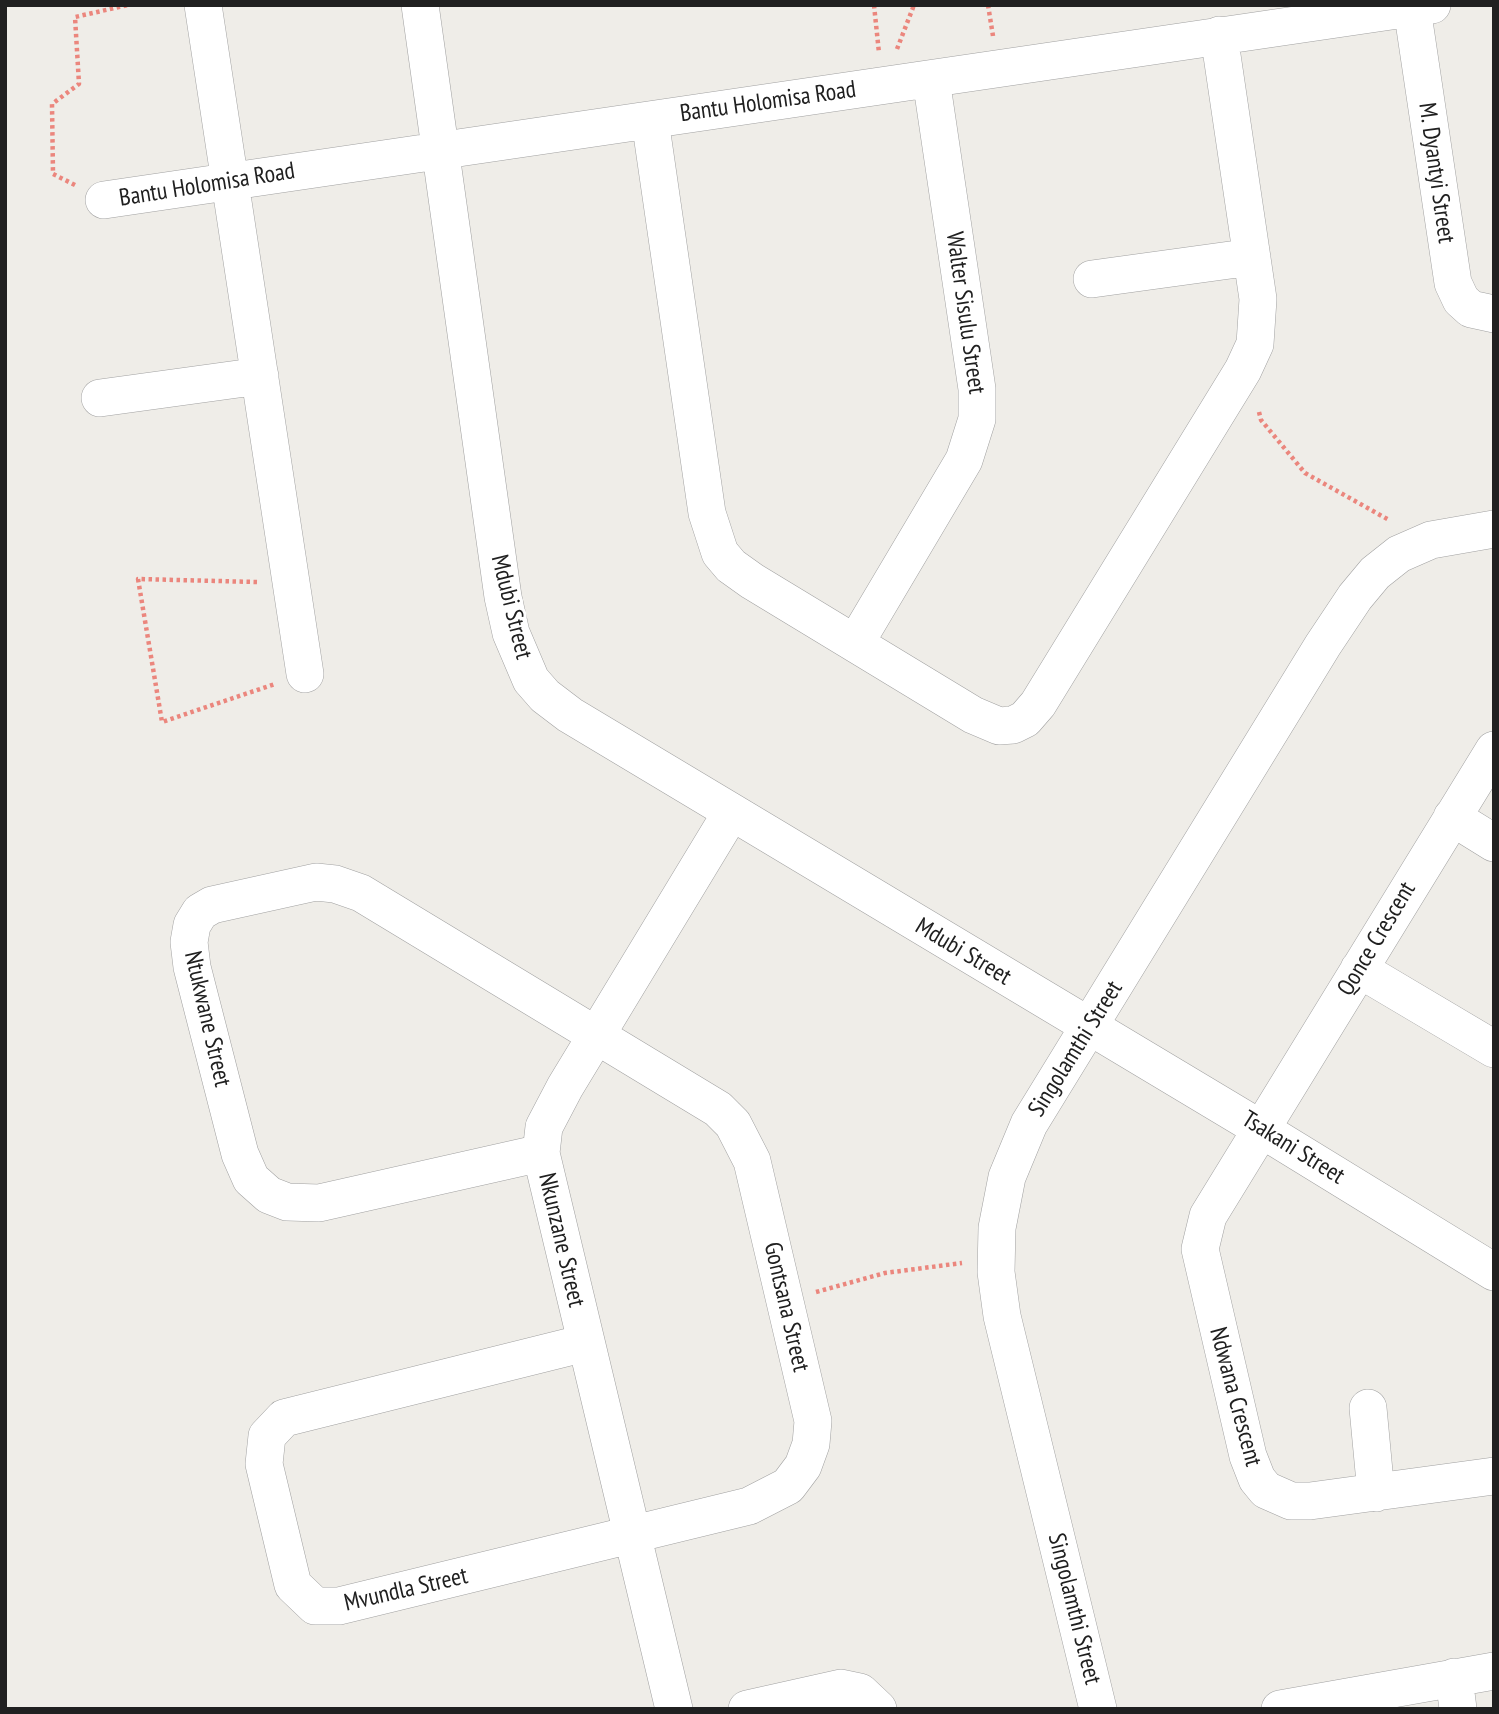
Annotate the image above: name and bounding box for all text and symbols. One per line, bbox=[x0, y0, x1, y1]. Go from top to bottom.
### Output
street label: Bantu Holomisa Road bbox=[678, 75, 858, 129]
street label: M. Dyantyi Street bbox=[1412, 101, 1460, 245]
street label: Bantu Holomisa Road bbox=[117, 157, 297, 213]
street label: Walter Sisulu Street bbox=[939, 230, 991, 396]
street label: Mdubi Street bbox=[484, 552, 538, 662]
street label: Qonce Crescent bbox=[1332, 877, 1422, 1001]
street label: Mdubi Street bbox=[910, 912, 1016, 992]
street label: Ntukwane Street bbox=[177, 948, 237, 1090]
street label: Singolamthi Street bbox=[1023, 976, 1129, 1122]
street label: Tsakani Street bbox=[1236, 1105, 1350, 1191]
street label: Nkunzane Street bbox=[532, 1170, 590, 1310]
street label: Gontsana Street bbox=[757, 1239, 815, 1375]
street label: Ndwana Crescent bbox=[1203, 1324, 1267, 1470]
street label: Singolamthi Street bbox=[1041, 1530, 1107, 1688]
street label: Mvundla Street bbox=[341, 1562, 471, 1618]

